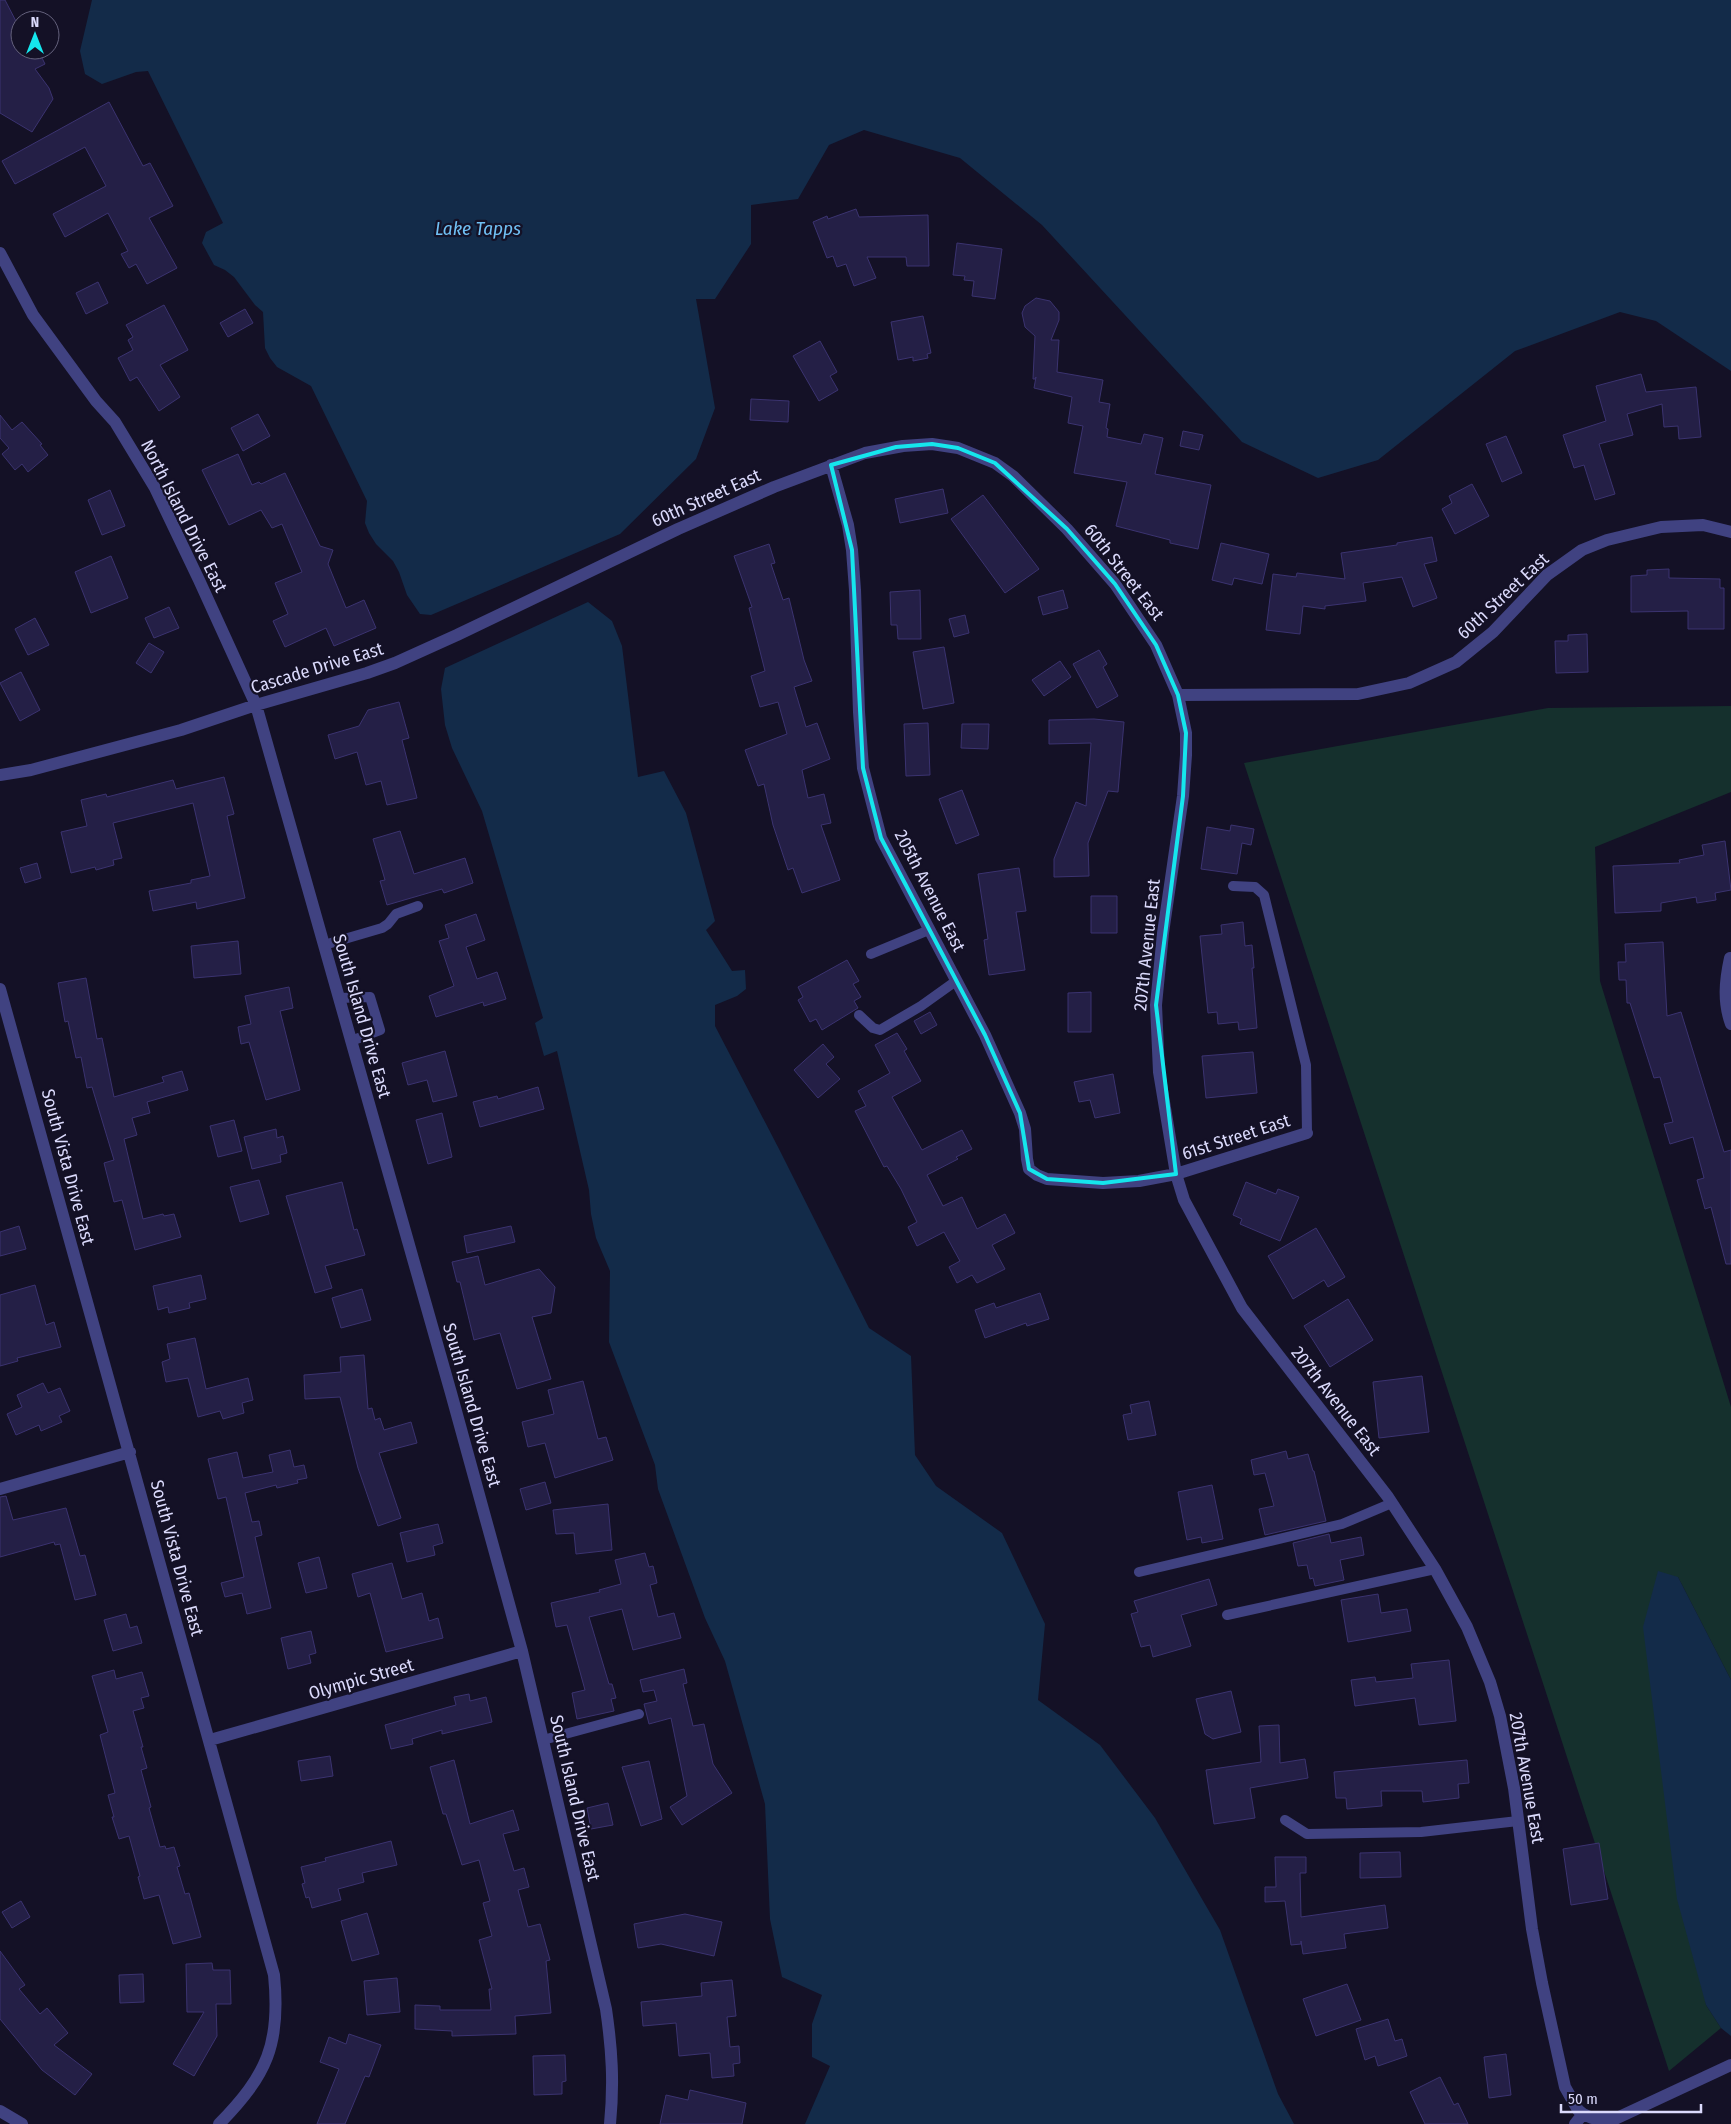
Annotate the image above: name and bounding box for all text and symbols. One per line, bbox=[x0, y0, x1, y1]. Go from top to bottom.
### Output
north arrow bbox=[10, 10, 60, 60]
text: N bbox=[31, 14, 39, 31]
water label: Lake Tapps bbox=[435, 217, 521, 240]
street label: North Island Drive East bbox=[136, 436, 232, 596]
street label: 60th Street East bbox=[648, 464, 764, 532]
street label: 60th Street East bbox=[1079, 519, 1169, 625]
street label: 60th Street East bbox=[1453, 548, 1553, 644]
street label: Cascade Drive East bbox=[248, 637, 386, 699]
street label: 205th Avenue East bbox=[890, 826, 970, 956]
street label: 207th Avenue East bbox=[1129, 878, 1165, 1012]
street label: South Island Drive East bbox=[328, 932, 396, 1101]
street label: South Vista Drive East bbox=[37, 1087, 99, 1247]
street label: 61st Street East bbox=[1179, 1109, 1293, 1165]
street label: South Island Drive East bbox=[438, 1321, 506, 1490]
street label: 207th Avenue East bbox=[1286, 1342, 1386, 1460]
street label: South Vista Drive East bbox=[146, 1478, 208, 1638]
street label: Olympic Street bbox=[306, 1654, 416, 1704]
street label: 207th Avenue East bbox=[1505, 1711, 1549, 1845]
street label: South Island Drive East bbox=[545, 1713, 605, 1883]
scale bar bbox=[1561, 2082, 1701, 2114]
text: 50 m bbox=[1568, 2090, 1598, 2108]

